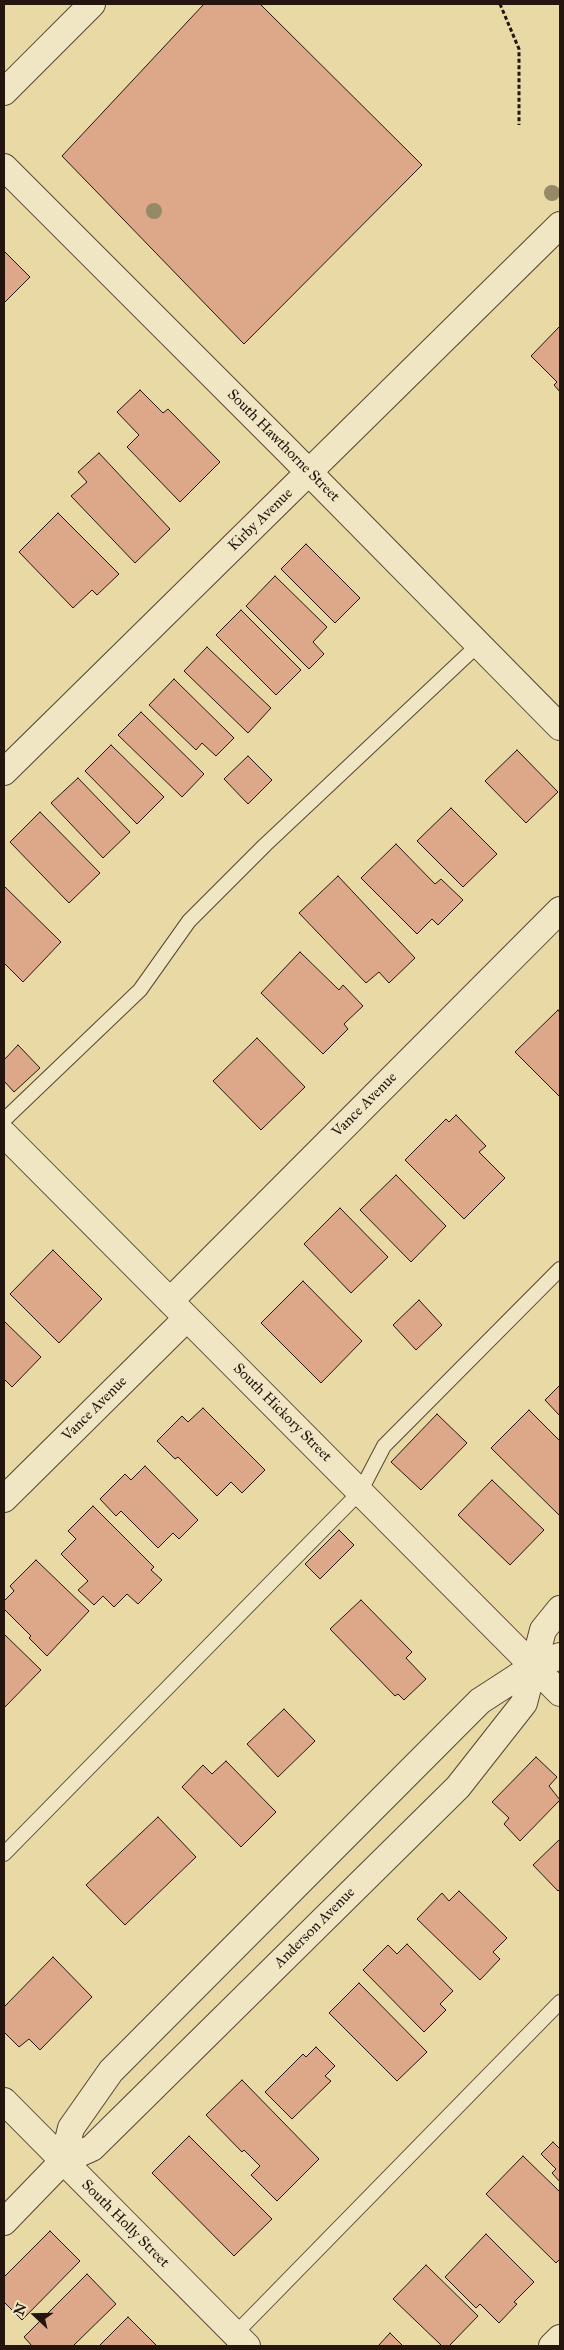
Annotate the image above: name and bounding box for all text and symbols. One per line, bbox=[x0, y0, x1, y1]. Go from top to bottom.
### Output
street label: South Hawthorne Street bbox=[223, 386, 343, 506]
street label: Kirby Avenue bbox=[225, 485, 297, 555]
street label: Vance Avenue bbox=[329, 1069, 401, 1141]
street label: South Hickory Street bbox=[229, 1360, 335, 1466]
street label: Vance Avenue bbox=[59, 1373, 131, 1445]
street label: Anderson Avenue bbox=[271, 1884, 359, 1972]
street label: South Holly Street bbox=[77, 2176, 173, 2272]
north arrow bbox=[10, 2290, 60, 2340]
text: N bbox=[10, 2301, 31, 2318]

